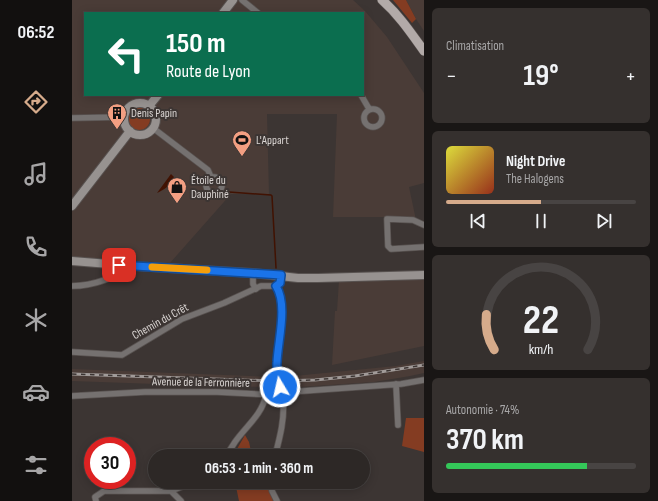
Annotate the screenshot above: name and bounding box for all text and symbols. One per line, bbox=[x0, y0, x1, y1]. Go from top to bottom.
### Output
text: 06:52 bbox=[18, 22, 54, 43]
text: 150 m bbox=[166, 27, 226, 60]
icon: left bbox=[100, 28, 152, 80]
text: Climatisation bbox=[446, 38, 504, 54]
text: 19° bbox=[523, 58, 559, 94]
text: Route de Lyon bbox=[166, 61, 250, 82]
text: − bbox=[446, 63, 457, 90]
text: + bbox=[625, 63, 636, 90]
icon: directions bbox=[22, 88, 50, 116]
building icon: Denis Papin bbox=[106, 102, 128, 130]
place label: Denis Papin bbox=[131, 106, 177, 121]
sports icon: L'Appart bbox=[231, 129, 253, 157]
place label: L'Appart bbox=[256, 133, 289, 148]
text: Night Drive bbox=[506, 152, 565, 171]
icon: music bbox=[22, 160, 50, 188]
text: The Halogens bbox=[506, 171, 564, 187]
place label: Étoile du Dauphiné bbox=[191, 173, 229, 202]
shop icon: Étoile du Dauphiné bbox=[166, 176, 188, 204]
icon: previous bbox=[467, 210, 489, 232]
icon: pause bbox=[530, 210, 552, 232]
icon: next bbox=[593, 210, 615, 232]
icon: phone bbox=[22, 233, 50, 261]
pin bbox=[102, 248, 136, 282]
icon: arrive bbox=[108, 254, 130, 276]
text: 22 bbox=[523, 296, 559, 345]
street label: Chemin du Crêt bbox=[129, 300, 191, 343]
icon: climate bbox=[22, 306, 50, 334]
text: km/h bbox=[529, 341, 553, 358]
position arrow bbox=[259, 366, 301, 408]
street label: Avenue de la Ferronnière bbox=[151, 374, 250, 391]
icon: car bbox=[22, 378, 50, 406]
text: Autonomie · 74% bbox=[446, 402, 519, 418]
text: 370 km bbox=[446, 422, 524, 458]
speed limit sign: 30 bbox=[84, 437, 136, 489]
icon: filters bbox=[22, 451, 50, 479]
text: 06:53 · 1 min · 360 m bbox=[205, 459, 313, 478]

